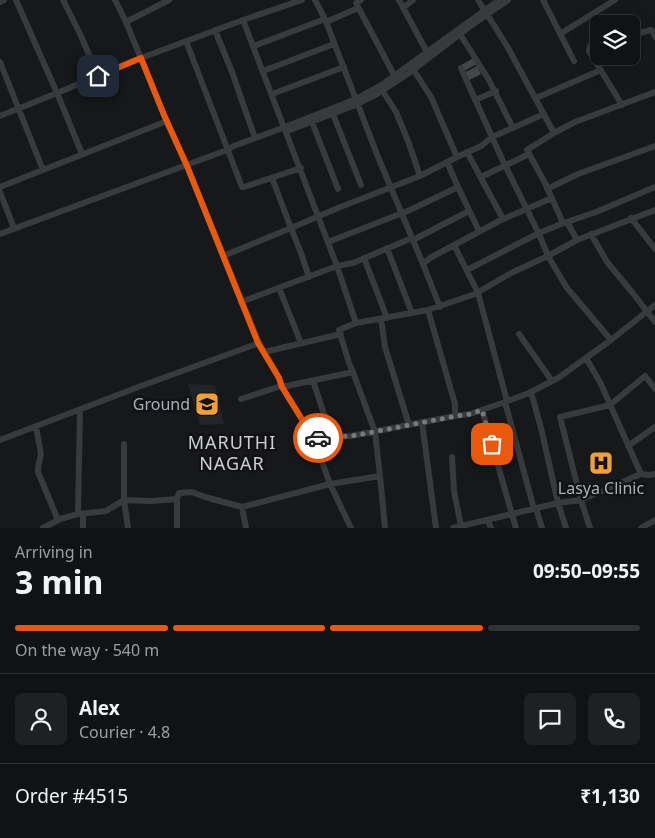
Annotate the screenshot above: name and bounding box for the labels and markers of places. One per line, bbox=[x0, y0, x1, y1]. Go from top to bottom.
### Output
pin bbox=[77, 55, 119, 97]
school or university icon: Ground bbox=[194, 391, 220, 417]
place label: Ground bbox=[133, 393, 190, 415]
pin bbox=[471, 423, 513, 465]
hospital icon: Lasya Clinic bbox=[588, 450, 614, 476]
place label: Lasya Clinic bbox=[558, 477, 645, 499]

